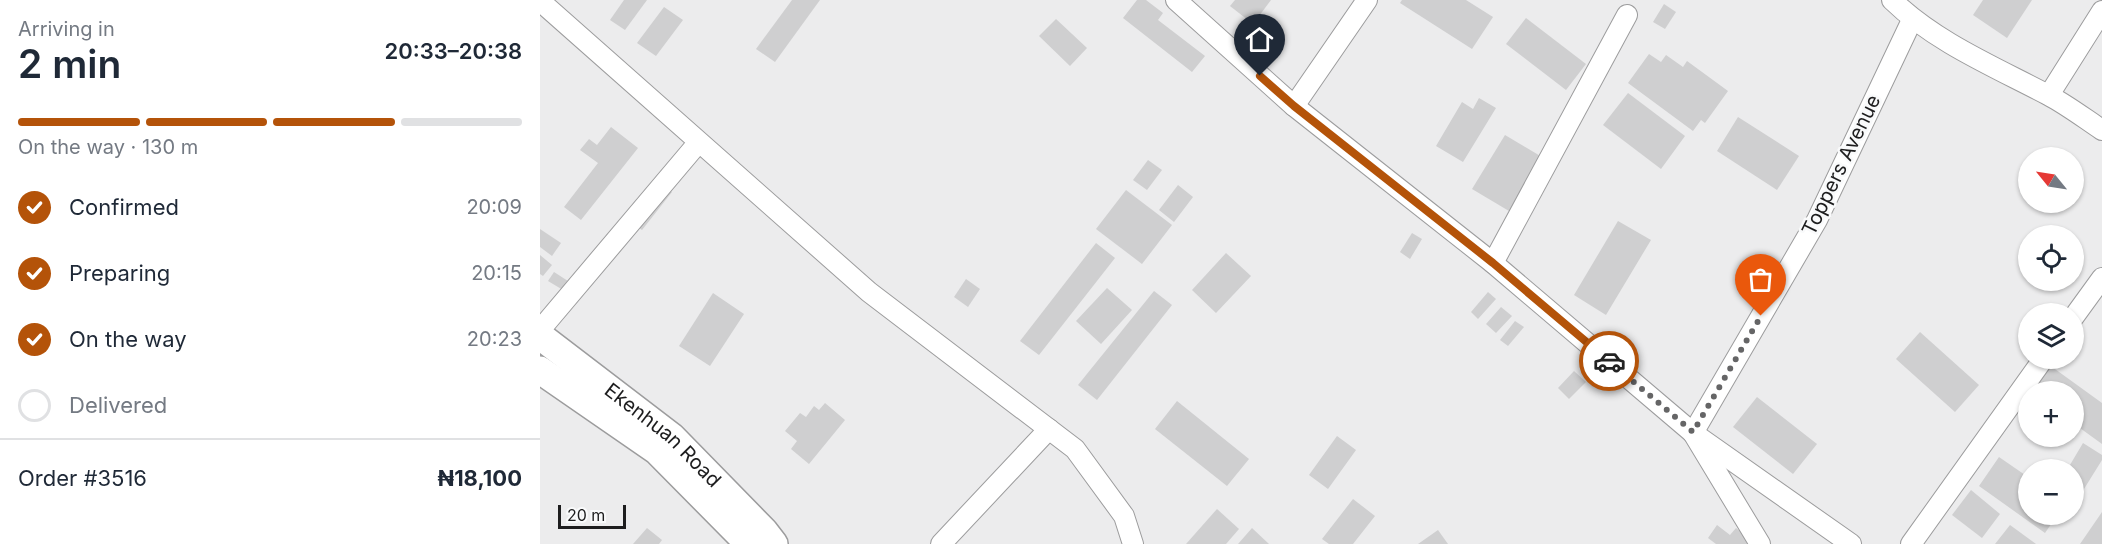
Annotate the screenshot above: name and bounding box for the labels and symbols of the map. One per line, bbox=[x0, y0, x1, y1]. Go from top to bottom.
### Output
pin bbox=[1234, 14, 1285, 76]
street label: Toppers Avenue bbox=[1797, 91, 1885, 239]
north arrow bbox=[2018, 147, 2084, 213]
pin bbox=[1735, 254, 1786, 316]
courier bbox=[1579, 331, 1639, 391]
street label: Ekenhuan Road bbox=[600, 378, 726, 492]
scale bar bbox=[558, 502, 626, 530]

